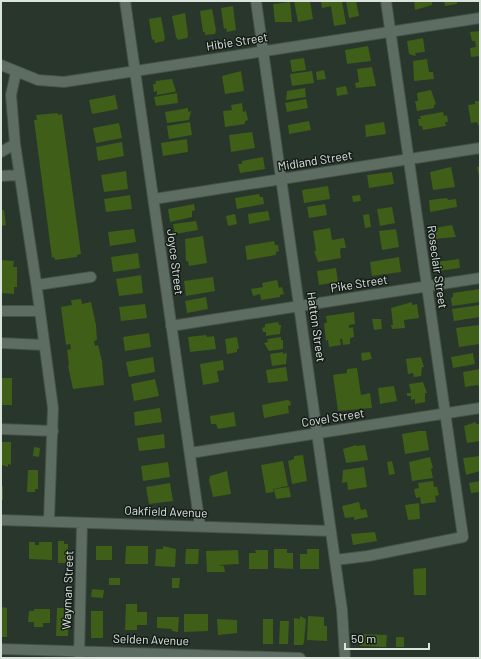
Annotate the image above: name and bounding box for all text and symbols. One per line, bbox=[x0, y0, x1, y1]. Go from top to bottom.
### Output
street label: Hibie Street bbox=[205, 29, 269, 53]
street label: Midland Street bbox=[277, 147, 353, 173]
street label: Roseclair Street bbox=[425, 224, 451, 309]
street label: Joyce Street bbox=[165, 228, 187, 296]
street label: Pike Street bbox=[329, 272, 388, 294]
street label: Hatton Street bbox=[305, 291, 329, 363]
street label: Covel Street bbox=[300, 405, 365, 429]
street label: Oakfield Avenue bbox=[124, 503, 208, 519]
street label: Wayman Street bbox=[59, 550, 75, 630]
scale bar bbox=[345, 625, 429, 651]
street label: Selden Avenue bbox=[113, 631, 189, 647]
text: 50 m bbox=[351, 631, 376, 645]

